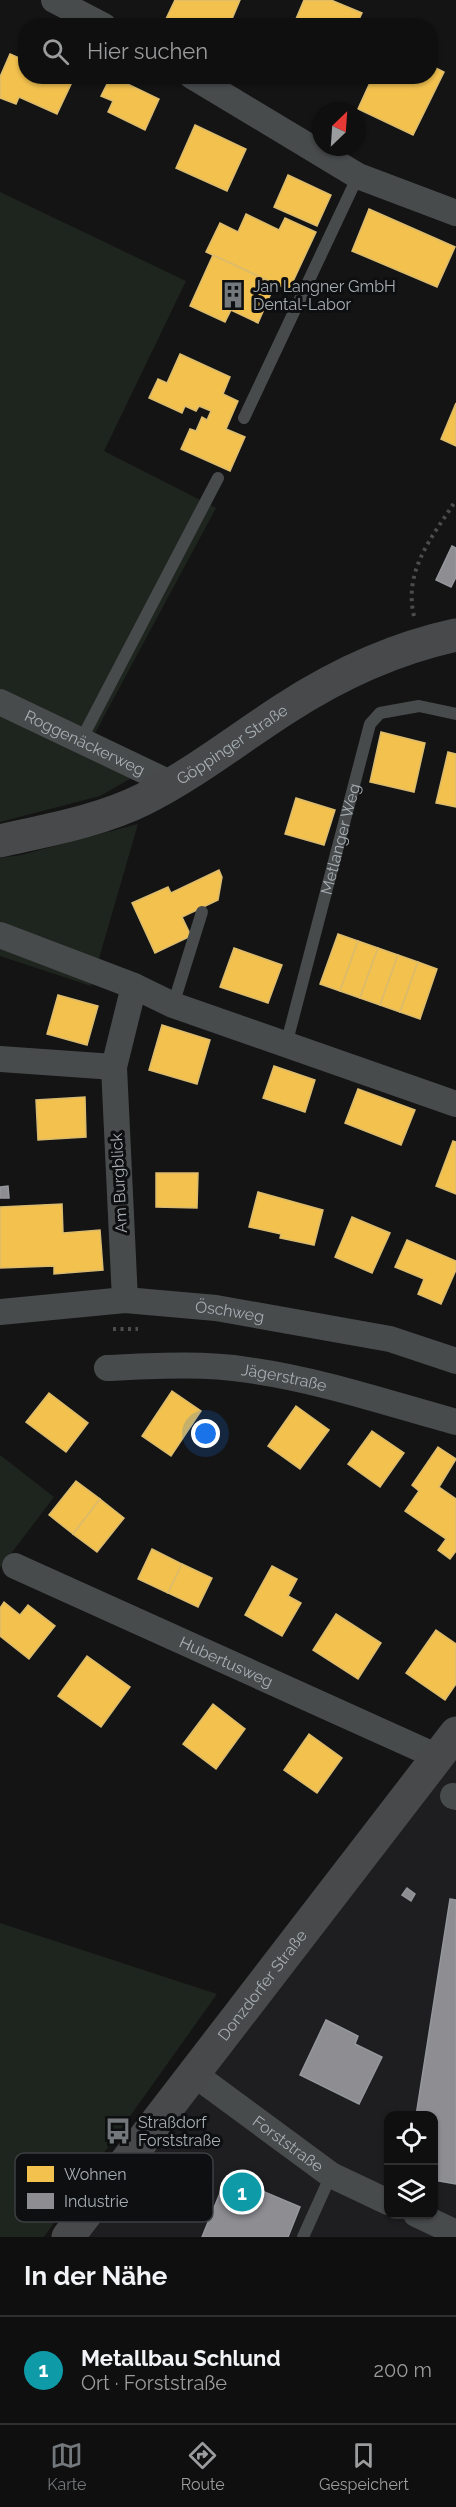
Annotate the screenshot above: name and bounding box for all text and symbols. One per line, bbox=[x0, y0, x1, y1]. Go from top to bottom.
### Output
search box bbox=[18, 18, 438, 84]
icon: search bbox=[39, 35, 72, 68]
text: Hier suchen bbox=[87, 38, 208, 64]
north arrow bbox=[312, 102, 366, 156]
place label: Jan Langner GmbH Dental-Labor bbox=[253, 277, 396, 314]
building icon: Jan Langner GmbH Dental-Labor bbox=[218, 280, 248, 310]
street label: Göppinger Straße bbox=[173, 700, 291, 788]
street label: Roggenäckerweg bbox=[22, 706, 148, 779]
street label: Metlanger Weg bbox=[316, 781, 364, 897]
street label: Am Burgblick bbox=[107, 1132, 131, 1233]
street label: Öschweg bbox=[194, 1296, 266, 1326]
street label: Jägerstraße bbox=[240, 1360, 329, 1395]
your location bbox=[191, 1419, 220, 1448]
street label: Hubertusweg bbox=[177, 1632, 276, 1691]
street label: Donzdorfer Straße bbox=[213, 1926, 311, 2044]
street label: Forststraße bbox=[249, 2111, 327, 2176]
map controls bbox=[384, 2111, 438, 2219]
button: locate bbox=[384, 2111, 438, 2165]
place label: Straßdorf Forststraße bbox=[138, 2113, 221, 2150]
bus stop icon: Straßdorf Forststraße bbox=[103, 2116, 133, 2146]
legend bbox=[15, 2153, 213, 2222]
text: Wohnen bbox=[64, 2165, 127, 2184]
button: layers bbox=[384, 2165, 438, 2219]
pin: 1 bbox=[222, 2170, 262, 2214]
text: Industrie bbox=[64, 2192, 128, 2211]
text: In der Nähe bbox=[24, 2261, 167, 2291]
text: Metallbau Schlund bbox=[81, 2345, 281, 2371]
text: 1 bbox=[39, 2358, 48, 2382]
text: 200 m bbox=[374, 2358, 432, 2382]
text: Ort · Forststraße bbox=[81, 2371, 227, 2395]
tab: Karte bbox=[47, 2439, 86, 2494]
tab: Route bbox=[181, 2439, 225, 2494]
tab: Gespeichert bbox=[319, 2439, 409, 2494]

